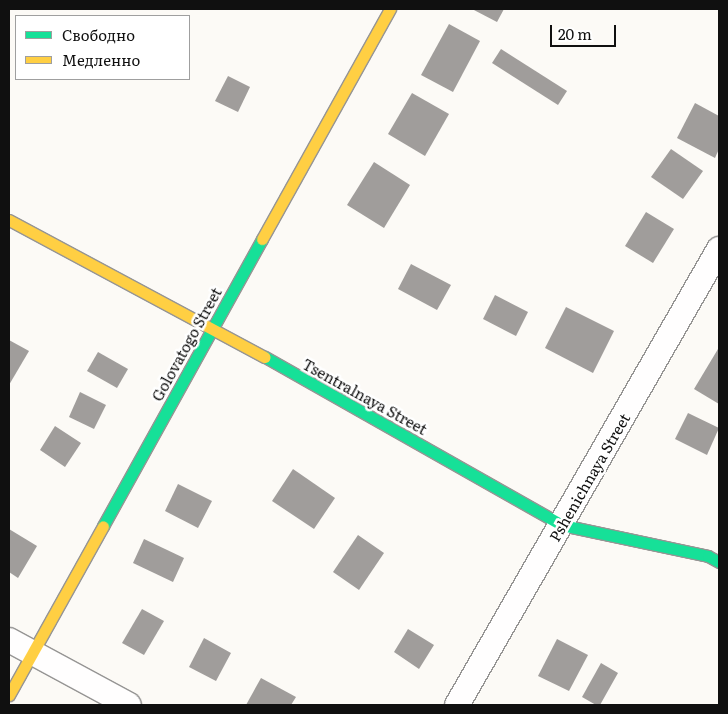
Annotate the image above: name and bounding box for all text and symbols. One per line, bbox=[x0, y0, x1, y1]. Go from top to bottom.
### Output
legend bbox=[15, 15, 190, 80]
scale bar bbox=[553, 15, 619, 47]
text: 20 m bbox=[558, 22, 592, 45]
text: Свободно bbox=[62, 23, 135, 46]
text: Медленно bbox=[62, 48, 140, 71]
street label: Golovatogo Street bbox=[147, 284, 225, 404]
street label: Tsentralnaya Street bbox=[300, 354, 430, 438]
street label: Pshenichnaya Street bbox=[545, 410, 633, 544]

